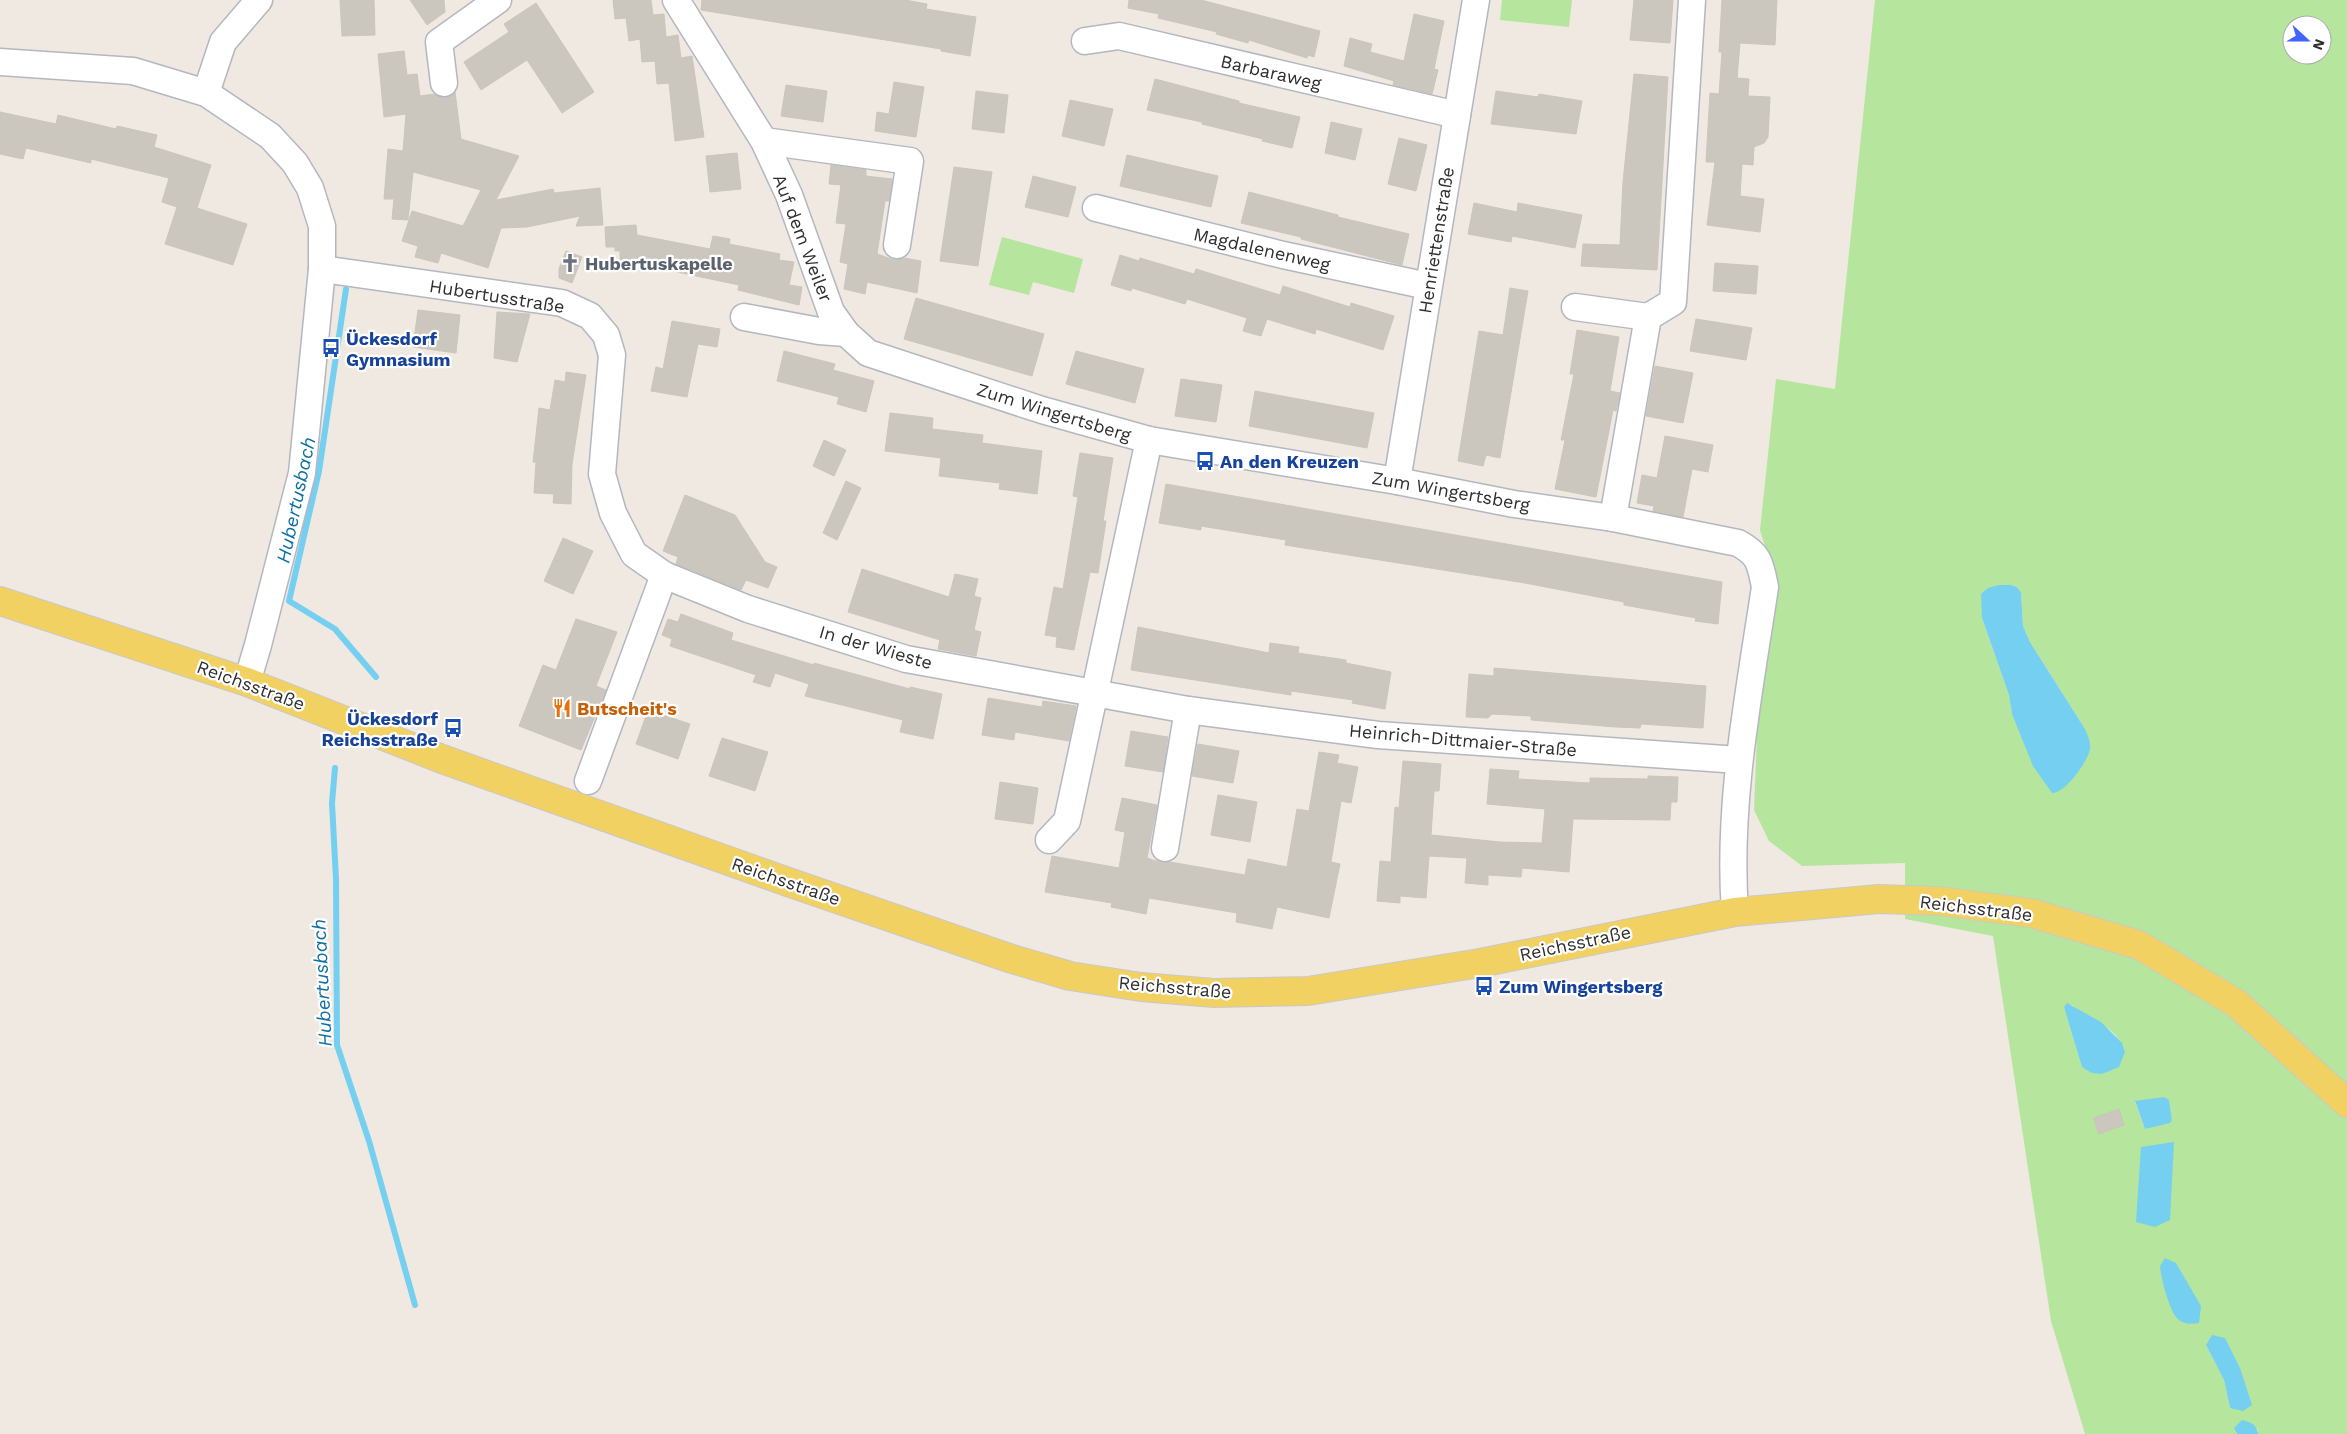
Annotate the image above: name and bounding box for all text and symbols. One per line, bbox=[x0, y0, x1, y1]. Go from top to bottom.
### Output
north arrow bbox=[2282, 15, 2332, 65]
text: N bbox=[2310, 37, 2328, 52]
street label: Barbaraweg bbox=[1219, 50, 1324, 94]
street label: Henriettenstraße bbox=[1414, 165, 1458, 315]
street label: Auf dem Weiler bbox=[769, 171, 837, 305]
street label: Magdalenenweg bbox=[1192, 223, 1333, 275]
church icon: Hubertuskapelle bbox=[559, 252, 581, 274]
place label: Hubertuskapelle bbox=[585, 253, 733, 274]
street label: Hubertusstraße bbox=[428, 275, 566, 317]
place label: Ückesdorf Gymnasium bbox=[346, 328, 451, 370]
bus stop icon: Ückesdorf Gymnasium bbox=[320, 337, 342, 359]
street label: Zum Wingertsberg bbox=[974, 379, 1134, 446]
water label: Hubertusbach bbox=[271, 435, 321, 565]
bus stop icon: An den Kreuzen bbox=[1194, 450, 1216, 472]
place label: An den Kreuzen bbox=[1220, 451, 1359, 472]
street label: Zum Wingertsberg bbox=[1370, 467, 1532, 515]
street label: In der Wieste bbox=[817, 621, 935, 673]
street label: Reichsstraße bbox=[194, 656, 308, 714]
restaurant icon: Butscheit's bbox=[551, 697, 573, 719]
place label: Butscheit's bbox=[577, 698, 677, 719]
place label: Ückesdorf Reichsstraße bbox=[322, 708, 439, 750]
bus stop icon: Ückesdorf Reichsstraße bbox=[442, 717, 464, 739]
street label: Heinrich-Dittmaier-Straße bbox=[1348, 720, 1578, 760]
street label: Reichsstraße bbox=[729, 853, 843, 909]
street label: Reichsstraße bbox=[1918, 891, 2034, 925]
water label: Hubertusbach bbox=[307, 918, 337, 1048]
street label: Reichsstraße bbox=[1517, 921, 1633, 965]
street label: Reichsstraße bbox=[1118, 972, 1232, 1002]
bus stop icon: Zum Wingertsberg bbox=[1473, 975, 1495, 997]
place label: Zum Wingertsberg bbox=[1499, 976, 1663, 997]

